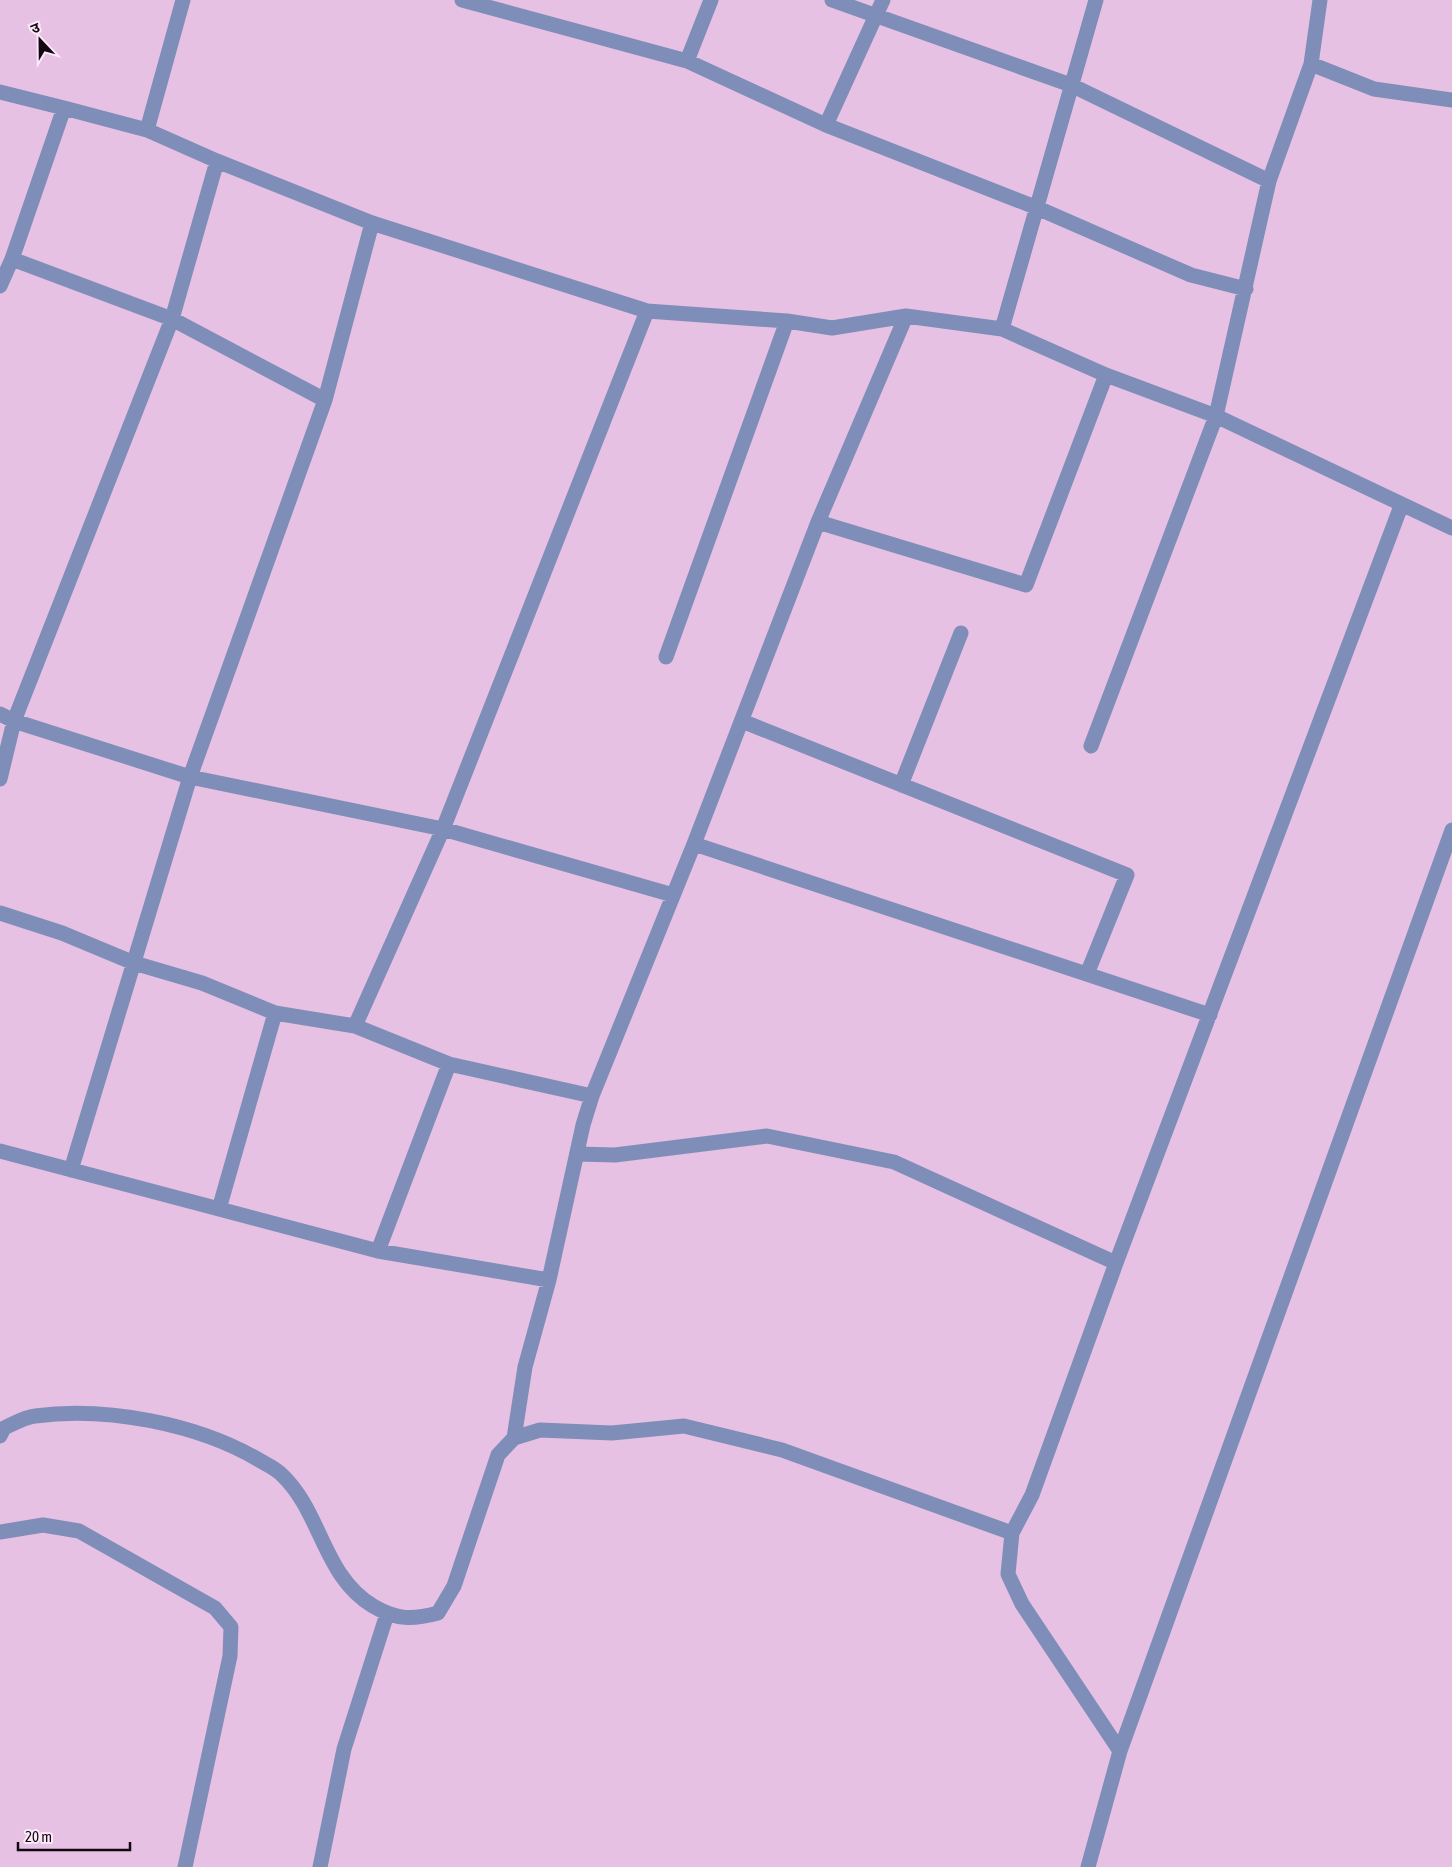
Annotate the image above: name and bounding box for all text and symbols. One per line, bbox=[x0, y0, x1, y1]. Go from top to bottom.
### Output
north arrow bbox=[15, 15, 65, 65]
text: उ bbox=[28, 19, 43, 37]
scale bar bbox=[18, 1820, 130, 1852]
text: 20 m bbox=[25, 1828, 52, 1845]

